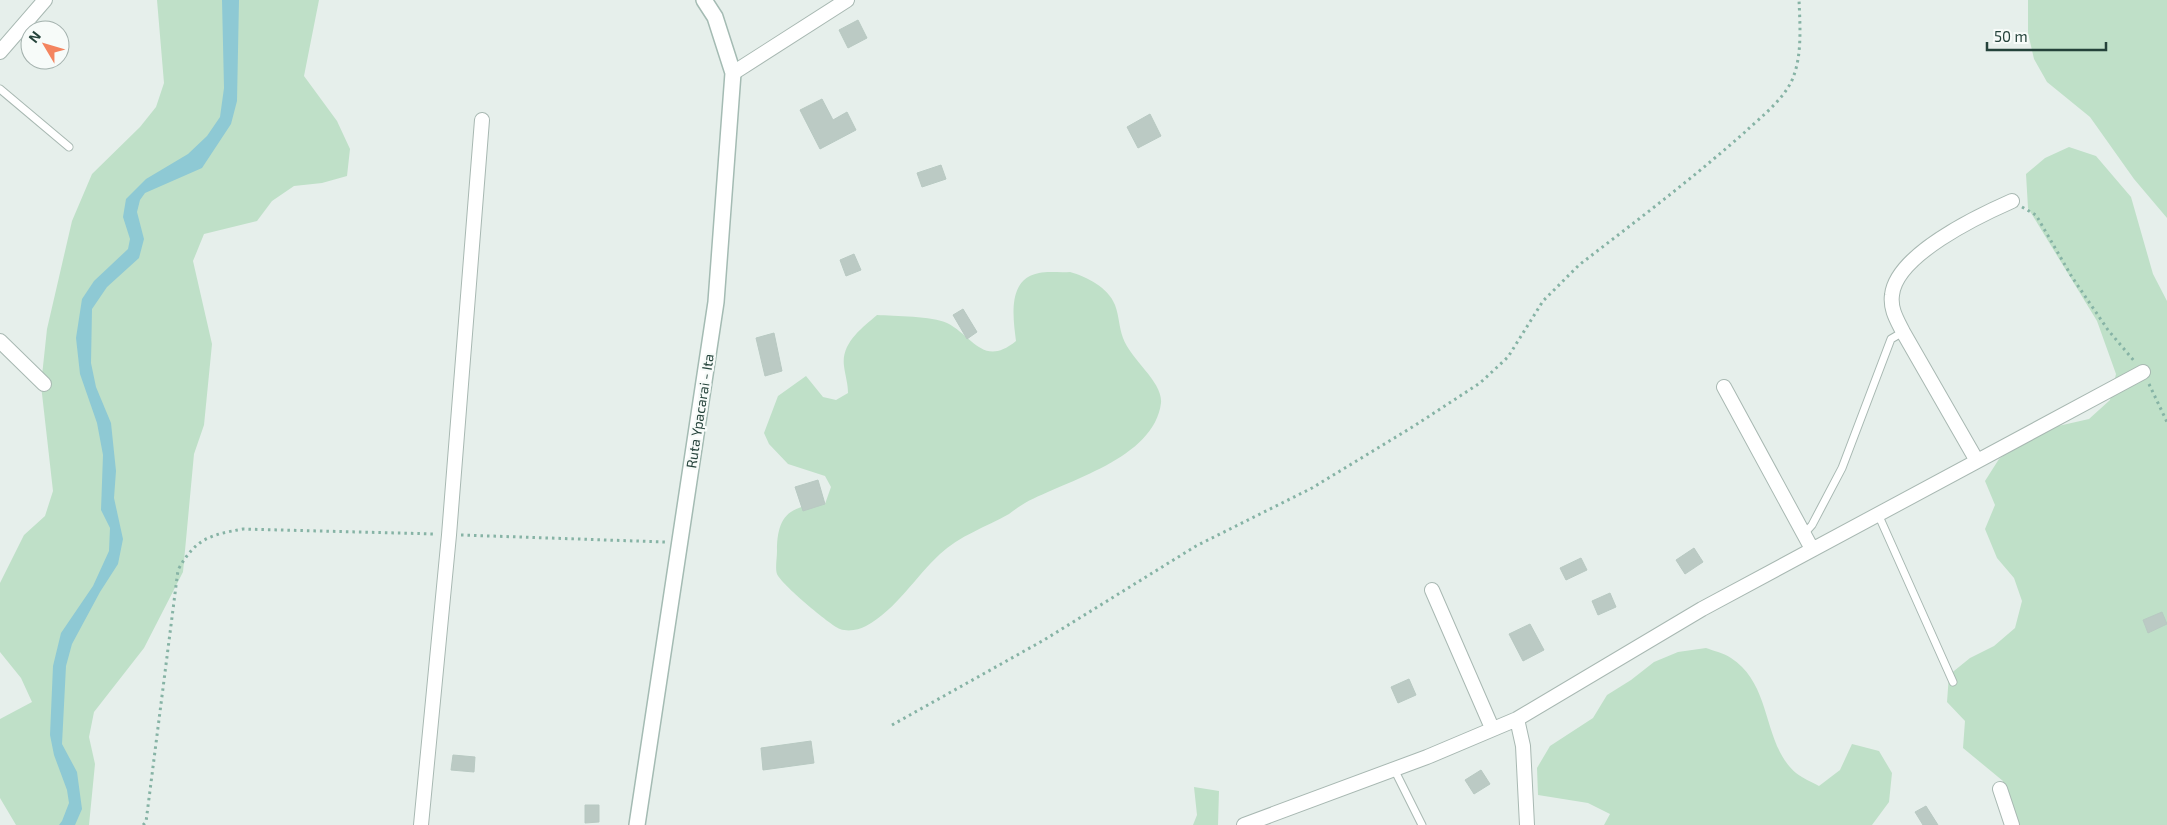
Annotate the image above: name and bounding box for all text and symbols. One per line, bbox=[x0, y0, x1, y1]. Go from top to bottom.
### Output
north arrow bbox=[20, 20, 70, 70]
scale bar bbox=[1987, 20, 2106, 52]
text: N bbox=[25, 27, 44, 46]
text: 50 m bbox=[1994, 27, 2028, 45]
street label: Ruta Ypacarai - Ita bbox=[682, 352, 717, 469]

